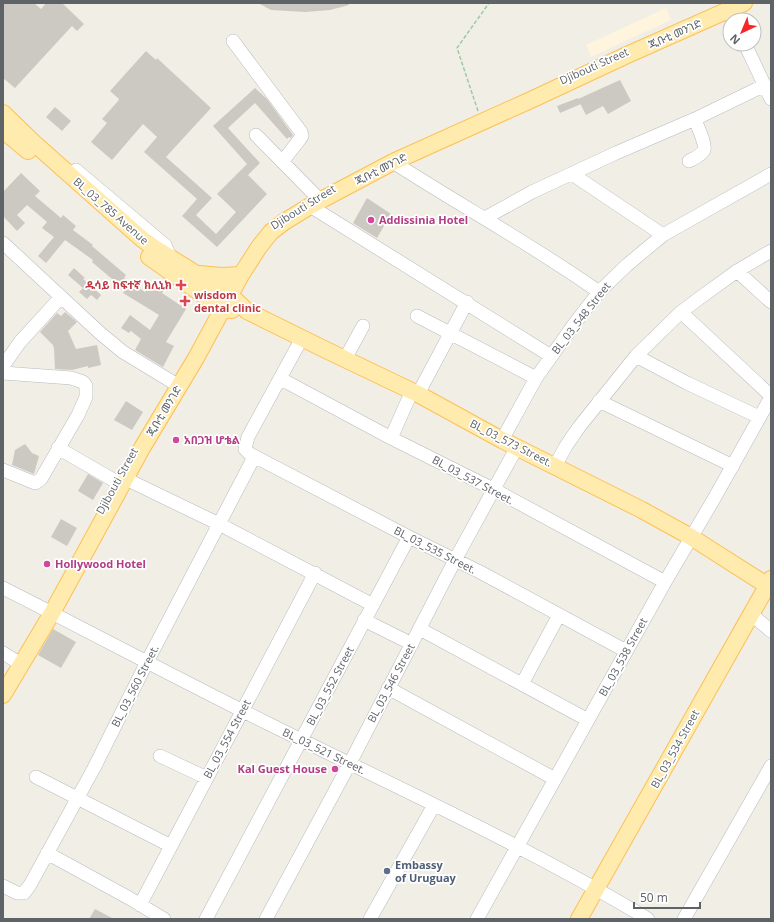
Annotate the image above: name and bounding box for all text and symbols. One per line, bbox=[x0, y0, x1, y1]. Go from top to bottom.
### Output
north arrow bbox=[722, 12, 762, 52]
street label: ጂቡቲ መንገድ bbox=[646, 15, 704, 52]
text: N bbox=[726, 31, 743, 48]
street label: Djibouti Street bbox=[557, 44, 631, 87]
street label: ጂቡቲ መንገድ bbox=[352, 149, 409, 188]
street label: BL_03_785 Avenue bbox=[71, 174, 152, 247]
street label: Djibouti Street bbox=[267, 181, 338, 233]
place label: Addissinia Hotel bbox=[379, 212, 468, 227]
marker: Addissinia Hotel bbox=[366, 215, 376, 225]
place label: ዱሳይ ከፍተኛ ክሊኒክ bbox=[85, 277, 172, 292]
marker: ዱሳይ ከፍተኛ ክሊኒክ bbox=[175, 279, 187, 291]
street label: BL_03_548 Street bbox=[548, 279, 614, 357]
place label: wisdom dental clinic bbox=[194, 287, 261, 315]
marker: wisdom dental clinic bbox=[179, 295, 191, 307]
street label: ጂቡቲ መንገድ bbox=[143, 383, 185, 439]
street label: BL_03_573 Street. bbox=[468, 415, 555, 470]
place label: አበጋዝ ሆቴል bbox=[184, 432, 240, 447]
marker: አበጋዝ ሆቴል bbox=[171, 435, 181, 445]
street label: Djibouti Street bbox=[92, 445, 141, 517]
street label: BL_03_537 Street. bbox=[430, 452, 517, 507]
street label: BL_03_535 Street. bbox=[392, 522, 479, 577]
place label: Hollywood Hotel bbox=[55, 556, 146, 571]
marker: Hollywood Hotel bbox=[42, 559, 52, 569]
street label: BL_03_538 Street bbox=[595, 615, 650, 699]
street label: BL_03_546 Street bbox=[363, 641, 418, 725]
street label: BL_03_560 Street. bbox=[107, 642, 162, 729]
street label: BL_03_552 Street bbox=[302, 644, 357, 728]
street label: BL_03_554 Street bbox=[199, 697, 254, 781]
street label: BL_03_534 Street bbox=[647, 707, 702, 791]
street label: BL_03_521 Street. bbox=[280, 724, 368, 777]
place label: Kal Guest House bbox=[238, 761, 327, 776]
marker: Kal Guest House bbox=[330, 764, 340, 774]
place label: Embassy of Uruguay bbox=[395, 857, 457, 885]
marker: Embassy of Uruguay bbox=[382, 866, 392, 876]
scale bar bbox=[634, 884, 700, 910]
text: 50 m bbox=[640, 889, 668, 906]

